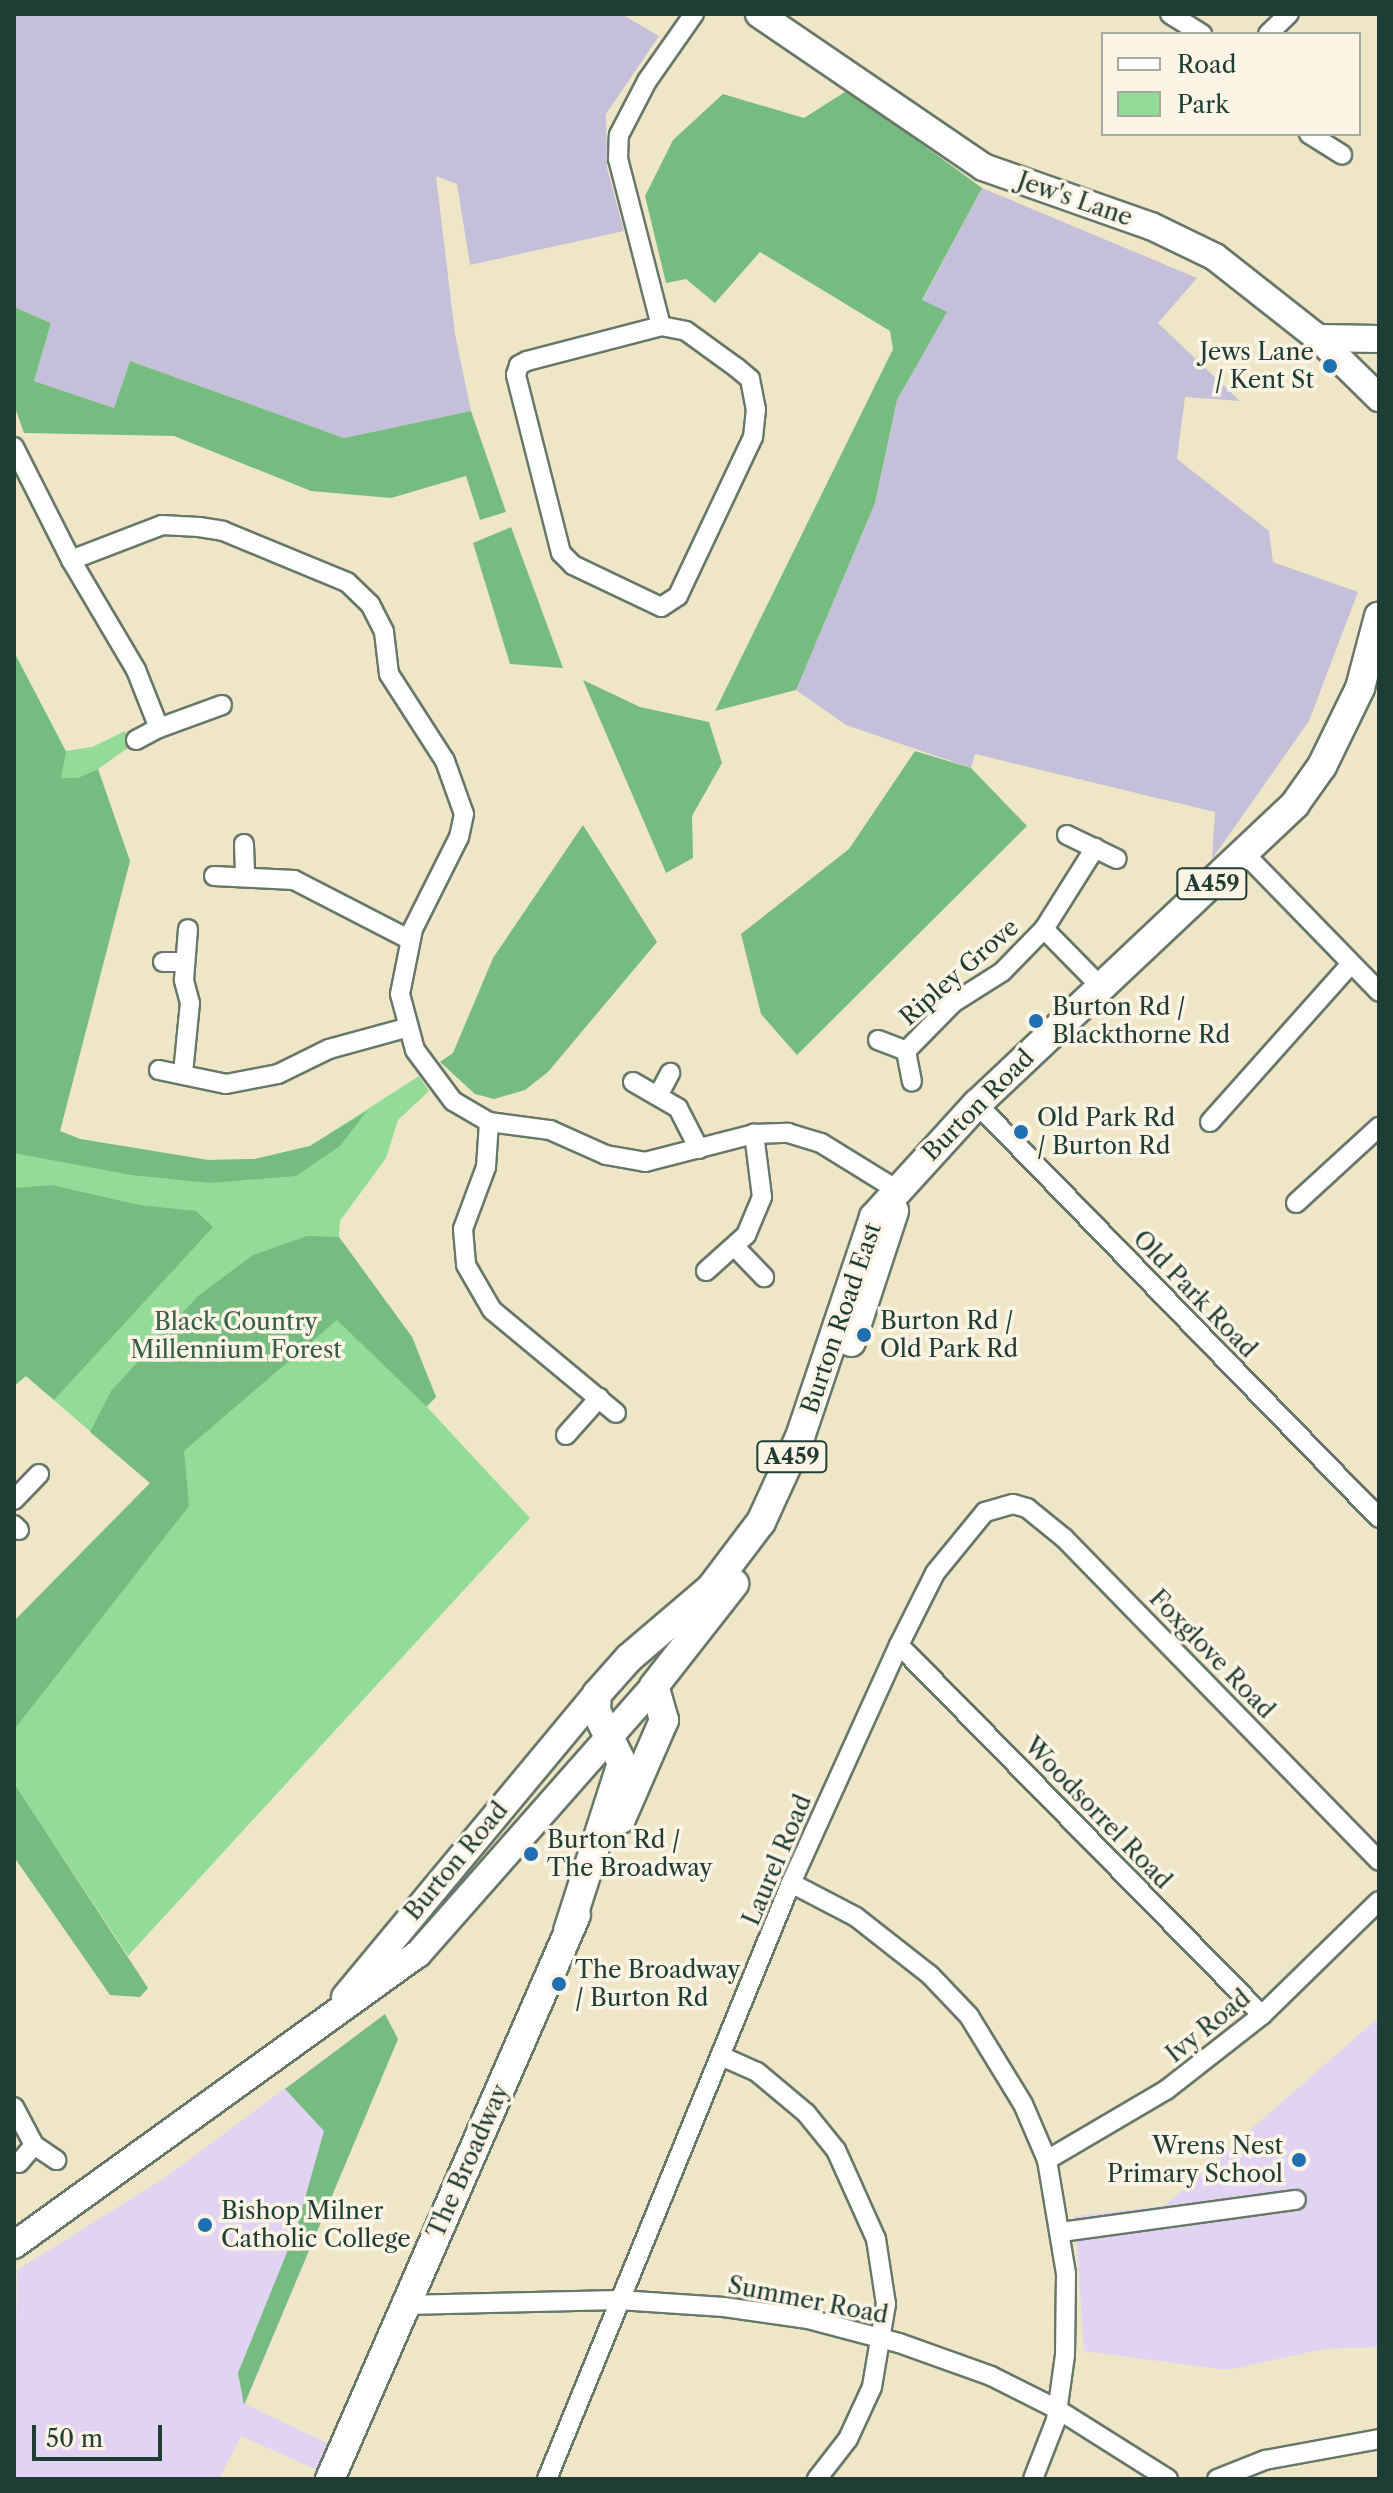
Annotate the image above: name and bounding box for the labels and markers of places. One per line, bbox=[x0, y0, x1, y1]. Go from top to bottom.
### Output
place label: Jews Lane / Kent St bbox=[1200, 338, 1314, 394]
marker: Jews Lane / Kent St bbox=[1321, 357, 1339, 375]
place label: Burton Rd / Blackthorne Rd bbox=[1052, 993, 1230, 1049]
marker: Burton Rd / Blackthorne Rd bbox=[1027, 1012, 1045, 1030]
place label: Old Park Rd / Burton Rd bbox=[1037, 1104, 1176, 1160]
marker: Old Park Rd / Burton Rd bbox=[1012, 1123, 1030, 1141]
place label: Burton Rd / Old Park Rd bbox=[880, 1307, 1019, 1363]
marker: Burton Rd / Old Park Rd bbox=[855, 1326, 873, 1344]
place label: Burton Rd / The Broadway bbox=[547, 1826, 713, 1882]
marker: Burton Rd / The Broadway bbox=[522, 1845, 540, 1863]
place label: The Broadway / Burton Rd bbox=[575, 1956, 741, 2012]
marker: The Broadway / Burton Rd bbox=[550, 1975, 568, 1993]
place label: Wrens Nest Primary School bbox=[1106, 2132, 1283, 2188]
marker: Wrens Nest Primary School bbox=[1290, 2151, 1308, 2169]
place label: Bishop Milner Catholic College bbox=[221, 2197, 411, 2253]
marker: Bishop Milner Catholic College bbox=[196, 2216, 214, 2234]

